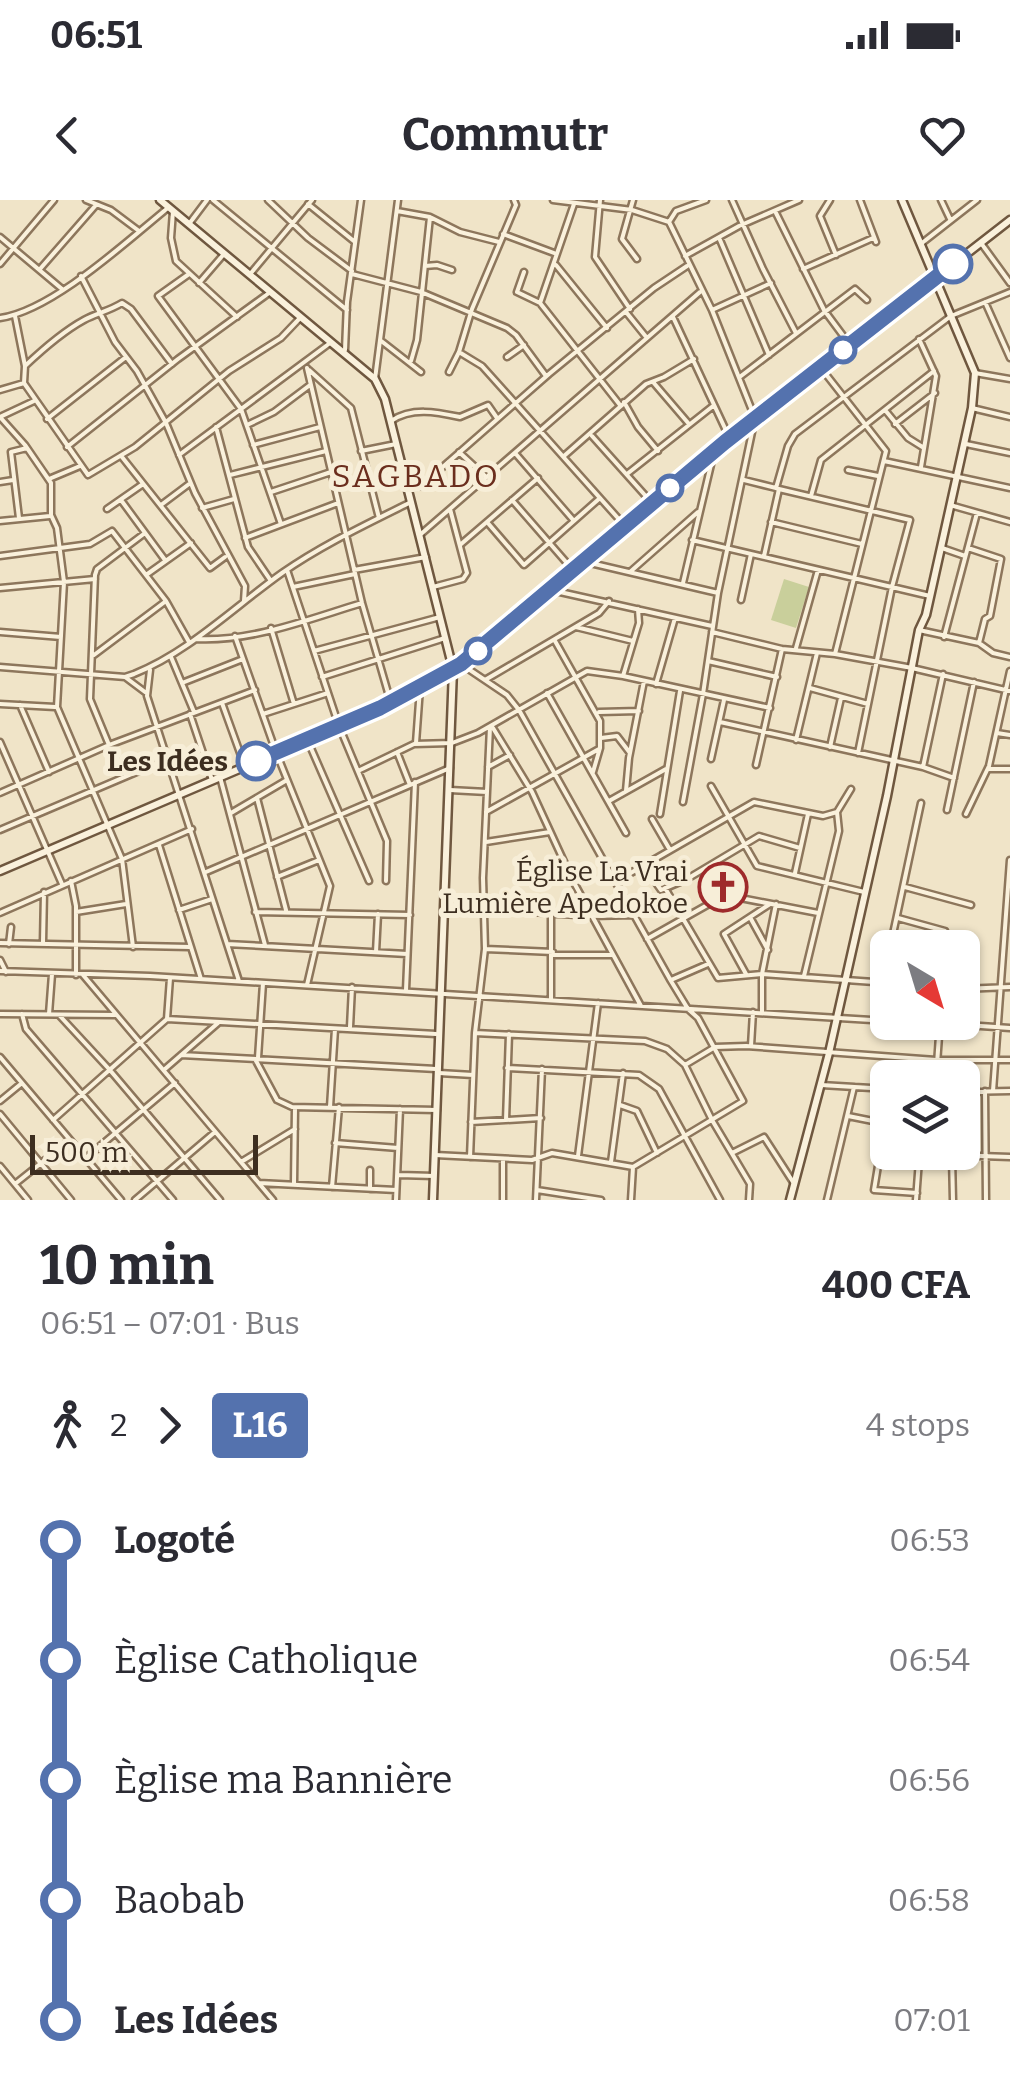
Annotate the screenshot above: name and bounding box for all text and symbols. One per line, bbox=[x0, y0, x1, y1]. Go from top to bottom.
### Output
text: 06:51 bbox=[50, 12, 142, 58]
icon: back bbox=[40, 108, 95, 163]
text: Commutr bbox=[402, 108, 608, 162]
icon: heart bbox=[915, 108, 970, 163]
unlabelled marker bbox=[934, 245, 972, 283]
unlabelled marker bbox=[830, 337, 856, 363]
district label: SAGBADO bbox=[332, 457, 500, 495]
unlabelled marker bbox=[657, 475, 683, 501]
unlabelled marker bbox=[465, 638, 491, 664]
marker: Les Idées bbox=[237, 742, 275, 780]
place label: Les Idées bbox=[107, 745, 228, 778]
place label: Église La Vrai Lumière Apedokoe bbox=[442, 854, 688, 920]
church icon: Église La Vrai Lumière Apedokoe bbox=[697, 861, 749, 913]
north arrow bbox=[870, 930, 980, 1040]
map controls bbox=[870, 930, 980, 1170]
button: layers bbox=[870, 1060, 980, 1170]
scale bar bbox=[30, 1130, 258, 1174]
text: 500 m bbox=[45, 1136, 128, 1169]
text: 10 min bbox=[40, 1233, 214, 1299]
text: 400 CFA bbox=[822, 1262, 970, 1308]
text: 06:51 – 07:01 · Bus bbox=[40, 1304, 300, 1342]
icon: walk bbox=[40, 1398, 95, 1453]
icon: forward bbox=[142, 1398, 197, 1453]
text: L16 bbox=[232, 1404, 288, 1446]
text: 2 bbox=[110, 1406, 127, 1444]
text: 4 stops bbox=[866, 1406, 970, 1444]
text: Logoté bbox=[114, 1517, 235, 1563]
text: 06:53 bbox=[889, 1521, 970, 1559]
text: Èglise Catholique bbox=[114, 1637, 418, 1683]
text: 06:54 bbox=[888, 1641, 970, 1679]
text: Èglise ma Bannière bbox=[114, 1757, 452, 1803]
text: 06:56 bbox=[888, 1761, 970, 1799]
text: Baobab bbox=[114, 1877, 245, 1923]
text: 06:58 bbox=[888, 1881, 970, 1919]
text: Les Idées bbox=[114, 1997, 278, 2043]
text: 07:01 bbox=[893, 2001, 970, 2039]

